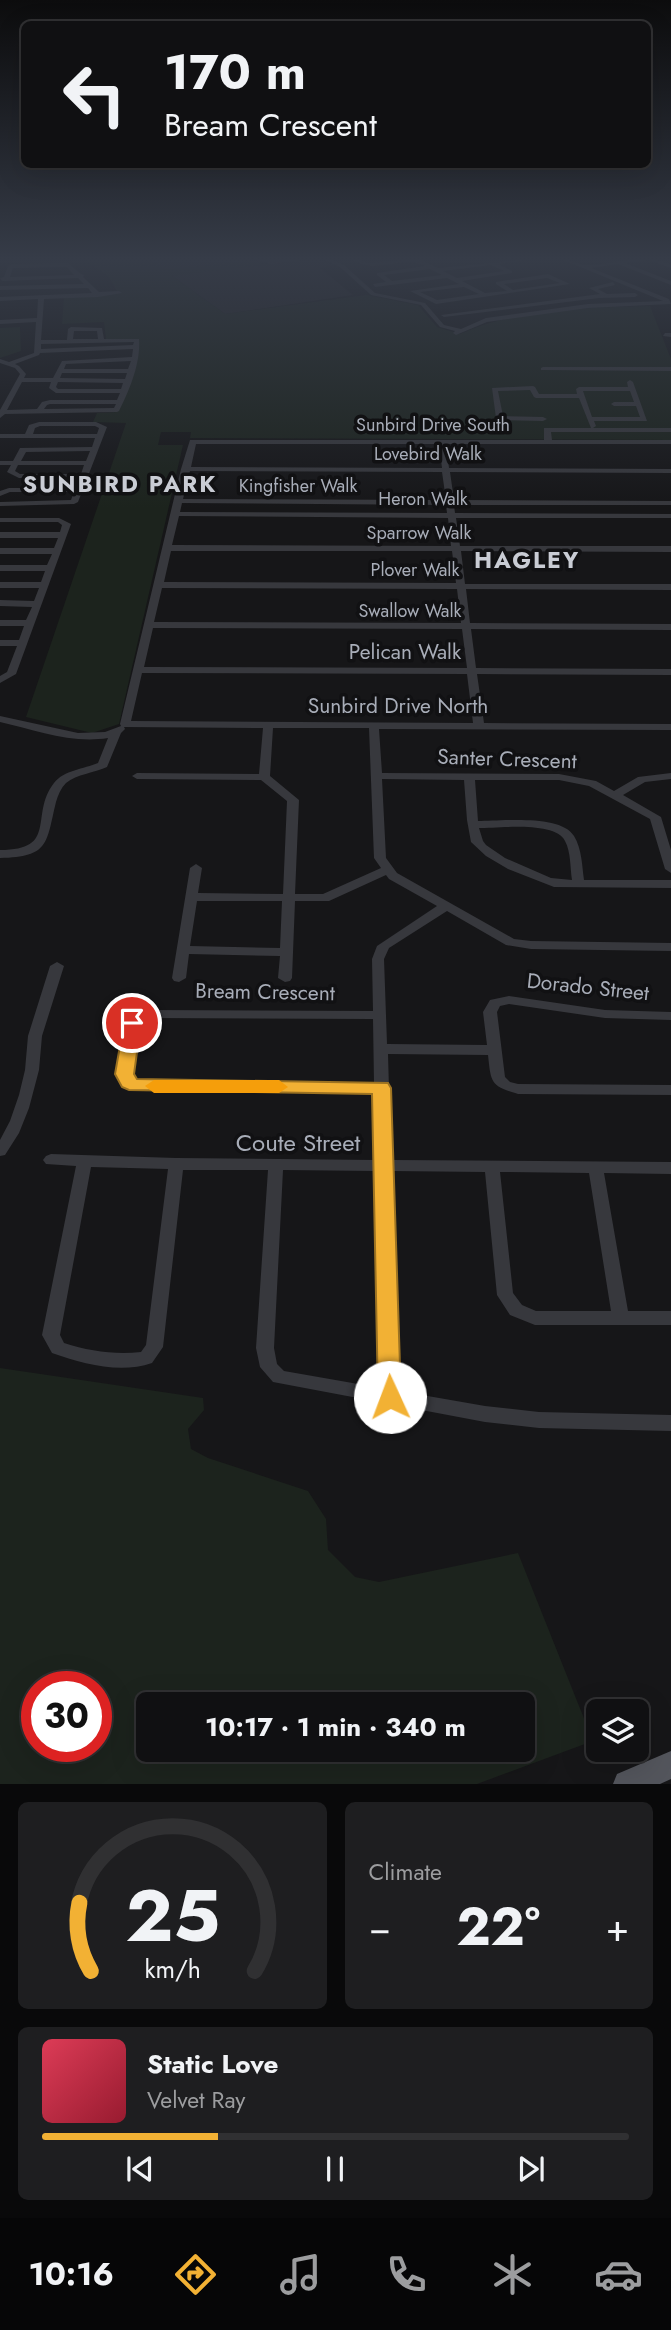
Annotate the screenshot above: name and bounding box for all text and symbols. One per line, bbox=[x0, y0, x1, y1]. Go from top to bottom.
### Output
text: 170 m bbox=[164, 37, 306, 107]
icon: left bbox=[49, 49, 140, 140]
text: Bream Crescent bbox=[164, 102, 377, 148]
street label: Sunbird Drive South bbox=[356, 412, 510, 438]
street label: Lovebird Walk bbox=[374, 441, 482, 467]
district label: SUNBIRD PARK bbox=[23, 467, 217, 501]
street label: Kingfisher Walk bbox=[239, 473, 357, 499]
street label: Heron Walk bbox=[378, 486, 468, 512]
street label: Sparrow Walk bbox=[367, 520, 471, 546]
district label: HAGLEY bbox=[474, 543, 580, 577]
street label: Plover Walk bbox=[371, 557, 459, 583]
street label: Swallow Walk bbox=[359, 598, 462, 624]
street label: Pelican Walk bbox=[349, 637, 462, 667]
street label: Sunbird Drive North bbox=[308, 691, 488, 721]
street label: Santer Crescent bbox=[437, 742, 577, 776]
street label: Dorado Street bbox=[525, 966, 651, 1008]
street label: Bream Crescent bbox=[195, 976, 335, 1008]
pin bbox=[102, 993, 162, 1053]
icon: arrive bbox=[113, 1004, 151, 1042]
street label: Coute Street bbox=[236, 1125, 361, 1160]
position arrow bbox=[353, 1360, 427, 1434]
speed limit sign: 30 bbox=[21, 1671, 112, 1762]
map controls bbox=[586, 1699, 649, 1762]
button: layers bbox=[586, 1699, 649, 1762]
text: 10:17 · 1 min · 340 m bbox=[205, 1708, 466, 1746]
text: Climate bbox=[369, 1855, 442, 1889]
text: 25 bbox=[125, 1864, 220, 1969]
text: 22° bbox=[456, 1889, 540, 1965]
text: − bbox=[369, 1900, 391, 1955]
text: + bbox=[606, 1900, 629, 1955]
text: km/h bbox=[144, 1951, 201, 1987]
text: Static Love bbox=[147, 2045, 279, 2083]
text: Velvet Ray bbox=[147, 2083, 245, 2117]
icon: previous bbox=[121, 2150, 159, 2188]
icon: pause bbox=[316, 2150, 354, 2188]
icon: next bbox=[512, 2150, 550, 2188]
icon: directions bbox=[171, 2250, 220, 2299]
icon: music bbox=[276, 2250, 325, 2299]
icon: phone bbox=[382, 2250, 431, 2299]
icon: climate bbox=[488, 2250, 537, 2299]
icon: car bbox=[594, 2250, 643, 2299]
text: 10:16 bbox=[28, 2251, 114, 2297]

